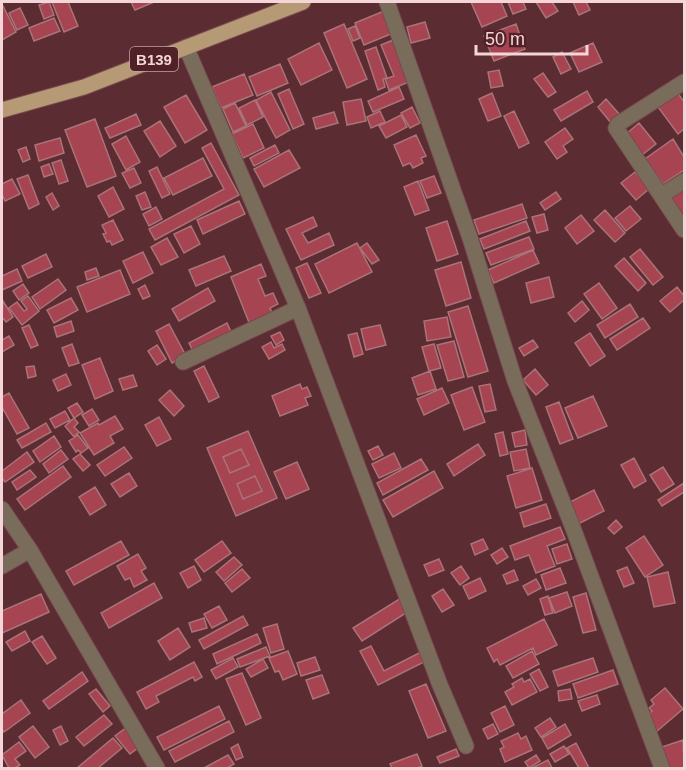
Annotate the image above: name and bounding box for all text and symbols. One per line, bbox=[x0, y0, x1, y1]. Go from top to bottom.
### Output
scale bar bbox=[476, 18, 587, 56]
text: 50 m bbox=[485, 29, 525, 49]
road number: B139 bbox=[130, 47, 178, 71]

